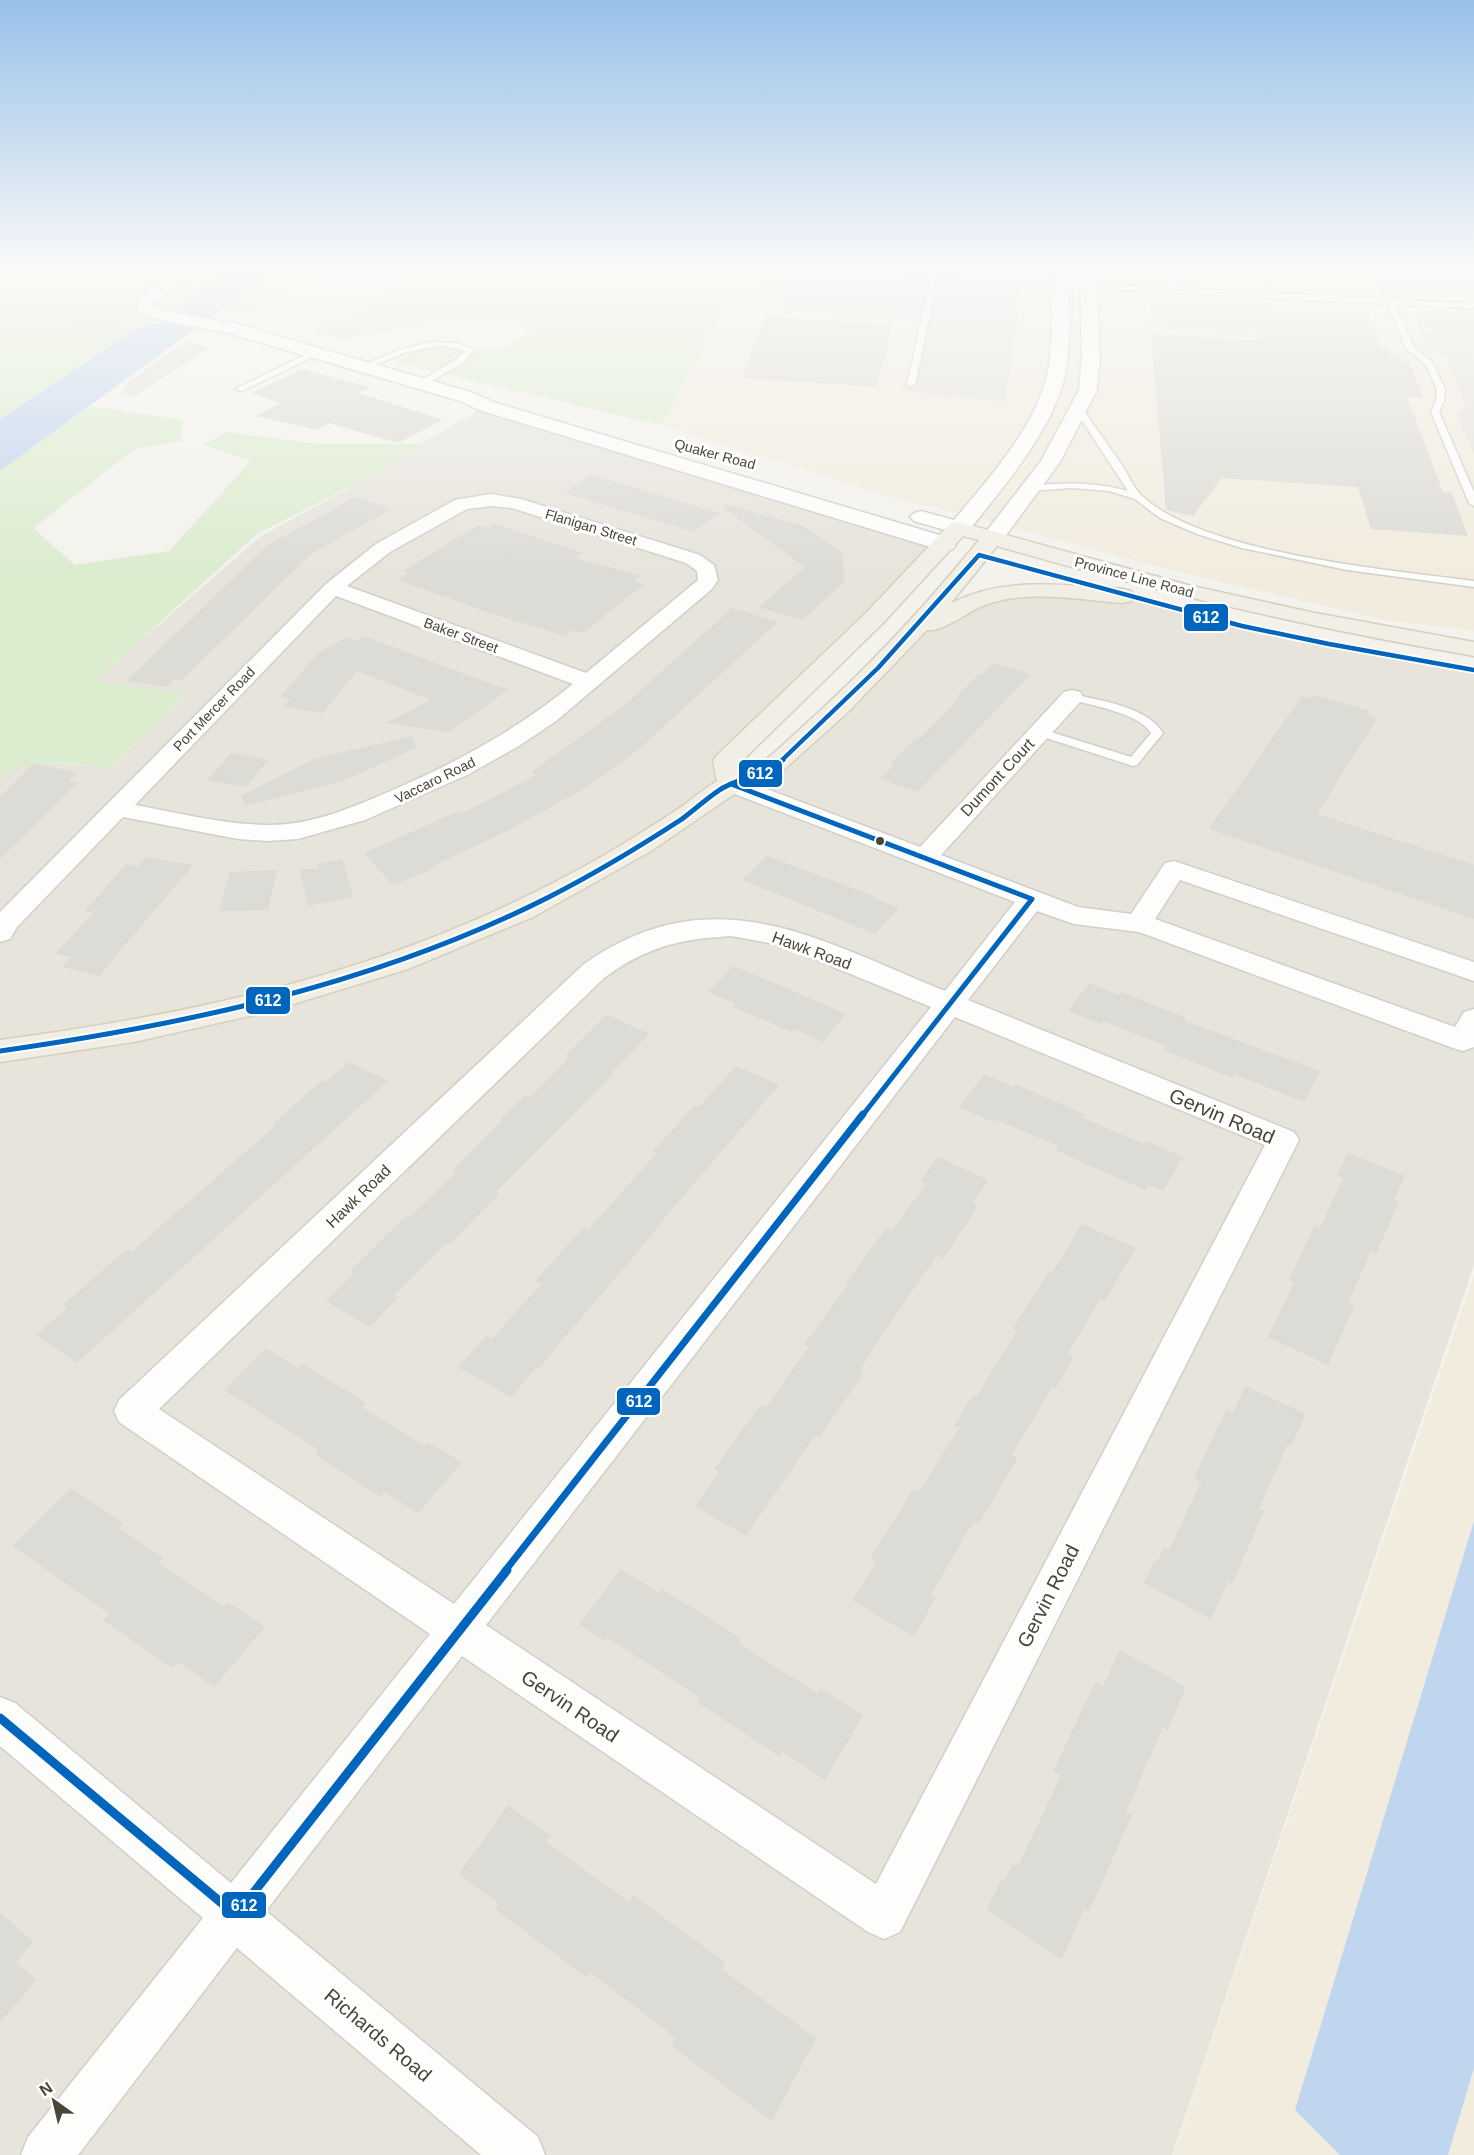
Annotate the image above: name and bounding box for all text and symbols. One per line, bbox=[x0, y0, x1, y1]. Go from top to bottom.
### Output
street label: Quaker Road bbox=[673, 435, 757, 473]
street label: Flanigan Street bbox=[543, 505, 639, 549]
street label: Province Line Road bbox=[1073, 553, 1195, 601]
line badge: 612 bbox=[1183, 603, 1229, 632]
text: 612 bbox=[1193, 609, 1219, 626]
street label: Baker Street bbox=[422, 614, 500, 656]
street label: Port Mercer Road bbox=[170, 664, 258, 754]
street label: Dumont Court bbox=[957, 735, 1038, 820]
street label: Vaccaro Road bbox=[392, 754, 478, 806]
line badge: 612 bbox=[738, 759, 783, 788]
text: 612 bbox=[747, 765, 773, 782]
unlabelled marker bbox=[874, 835, 886, 847]
street label: Hawk Road bbox=[770, 928, 854, 973]
line badge: 612 bbox=[245, 986, 291, 1015]
text: 612 bbox=[255, 992, 281, 1009]
street label: Gervin Road bbox=[1166, 1084, 1278, 1148]
street label: Hawk Road bbox=[323, 1162, 394, 1231]
line badge: 612 bbox=[616, 1387, 661, 1416]
text: 612 bbox=[626, 1393, 652, 1410]
street label: Gervin Road bbox=[1013, 1541, 1083, 1651]
street label: Gervin Road bbox=[517, 1665, 623, 1747]
line badge: 612 bbox=[221, 1891, 267, 1919]
text: 612 bbox=[231, 1897, 257, 1914]
street label: Richards Road bbox=[320, 1984, 436, 2086]
north arrow bbox=[24, 2071, 84, 2131]
text: N bbox=[36, 2079, 55, 2099]

